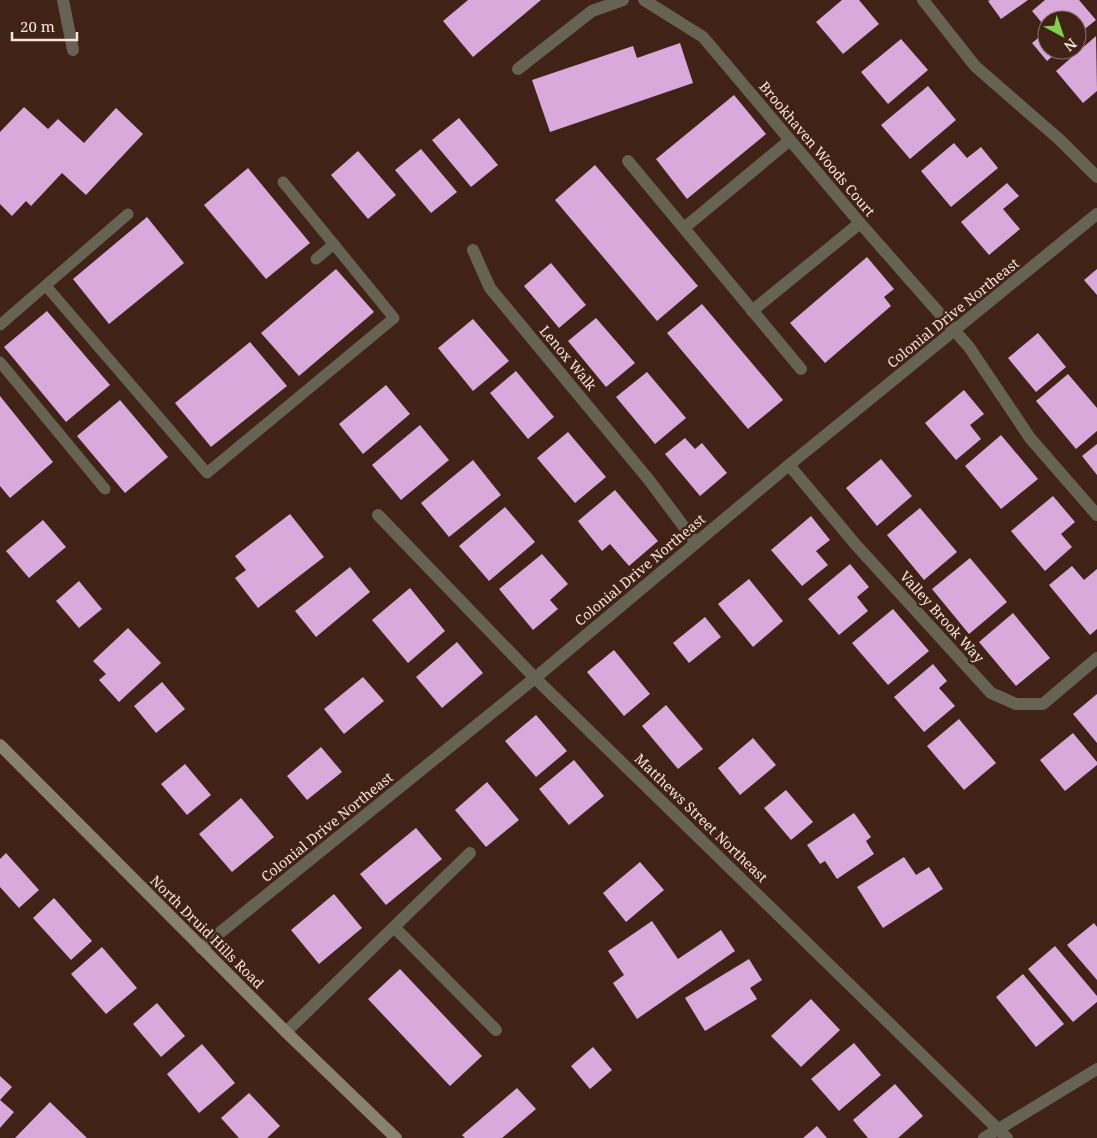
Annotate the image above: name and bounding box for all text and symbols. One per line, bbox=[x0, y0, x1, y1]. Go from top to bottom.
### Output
scale bar bbox=[12, 10, 78, 42]
north arrow bbox=[1037, 10, 1087, 60]
text: 20 m bbox=[20, 16, 55, 36]
text: N bbox=[1060, 35, 1081, 56]
street label: Brookhaven Woods Court bbox=[755, 77, 880, 220]
street label: Colonial Drive Northeast bbox=[883, 253, 1023, 372]
street label: Lenox Walk bbox=[536, 321, 602, 395]
street label: Colonial Drive Northeast bbox=[570, 509, 709, 630]
street label: Valley Brook Way bbox=[896, 567, 989, 667]
street label: Matthews Street Northeast bbox=[631, 749, 772, 886]
street label: Colonial Drive Northeast bbox=[257, 767, 397, 886]
street label: North Druid Hills Road bbox=[146, 871, 268, 993]

